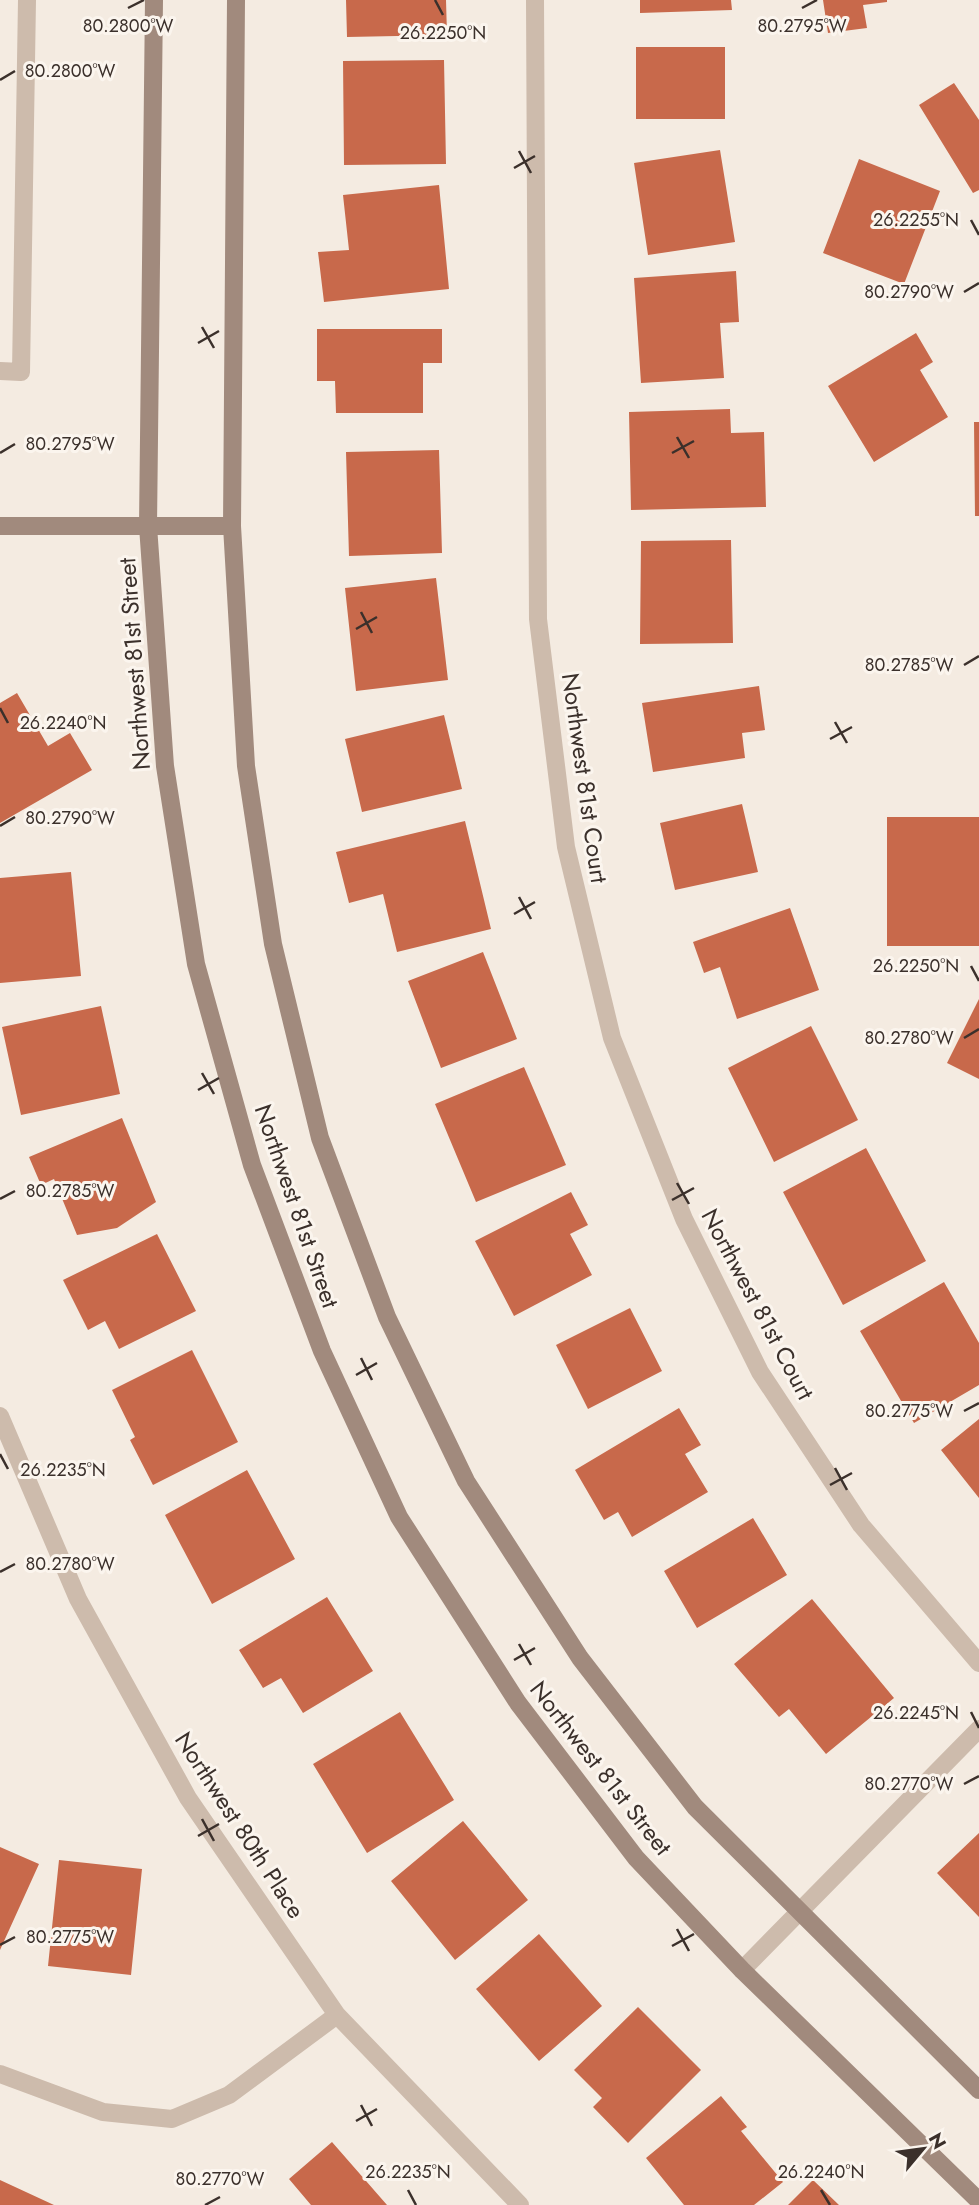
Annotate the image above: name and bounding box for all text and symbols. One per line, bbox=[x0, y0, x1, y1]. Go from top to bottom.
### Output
text: 80.2800°W bbox=[83, 13, 173, 39]
text: 80.2795°W bbox=[757, 13, 847, 39]
text: 26.2250°N bbox=[400, 20, 486, 46]
text: 80.2800°W bbox=[25, 58, 115, 84]
text: 26.2255°N bbox=[873, 207, 959, 233]
text: 80.2790°W bbox=[864, 279, 954, 305]
text: 80.2795°W bbox=[25, 431, 115, 457]
street label: Northwest 81st Street bbox=[109, 556, 159, 771]
text: 80.2785°W bbox=[865, 652, 953, 678]
street label: Northwest 81st Court bbox=[553, 671, 617, 886]
text: 26.2240°N bbox=[20, 710, 106, 736]
text: 80.2790°W bbox=[25, 805, 115, 831]
text: 26.2250°N bbox=[873, 953, 959, 979]
text: 80.2780°W bbox=[864, 1025, 954, 1051]
street label: Northwest 81st Street bbox=[246, 1100, 348, 1313]
text: 80.2785°W bbox=[26, 1178, 114, 1204]
street label: Northwest 81st Court bbox=[693, 1202, 823, 1406]
text: 80.2775°W bbox=[865, 1398, 953, 1424]
text: 26.2235°N bbox=[20, 1457, 106, 1483]
text: 80.2780°W bbox=[25, 1551, 115, 1577]
street label: Northwest 81st Street bbox=[522, 1673, 680, 1863]
text: 26.2245°N bbox=[873, 1700, 959, 1726]
street label: Northwest 80th Place bbox=[166, 1725, 314, 1925]
text: 80.2770°W bbox=[865, 1771, 954, 1797]
text: 80.2775°W bbox=[26, 1924, 114, 1950]
north arrow bbox=[888, 2114, 958, 2184]
text: N bbox=[922, 2128, 953, 2154]
text: 26.2235°N bbox=[365, 2159, 451, 2185]
text: 26.2240°N bbox=[778, 2159, 864, 2185]
text: 80.2770°W bbox=[176, 2166, 265, 2192]

